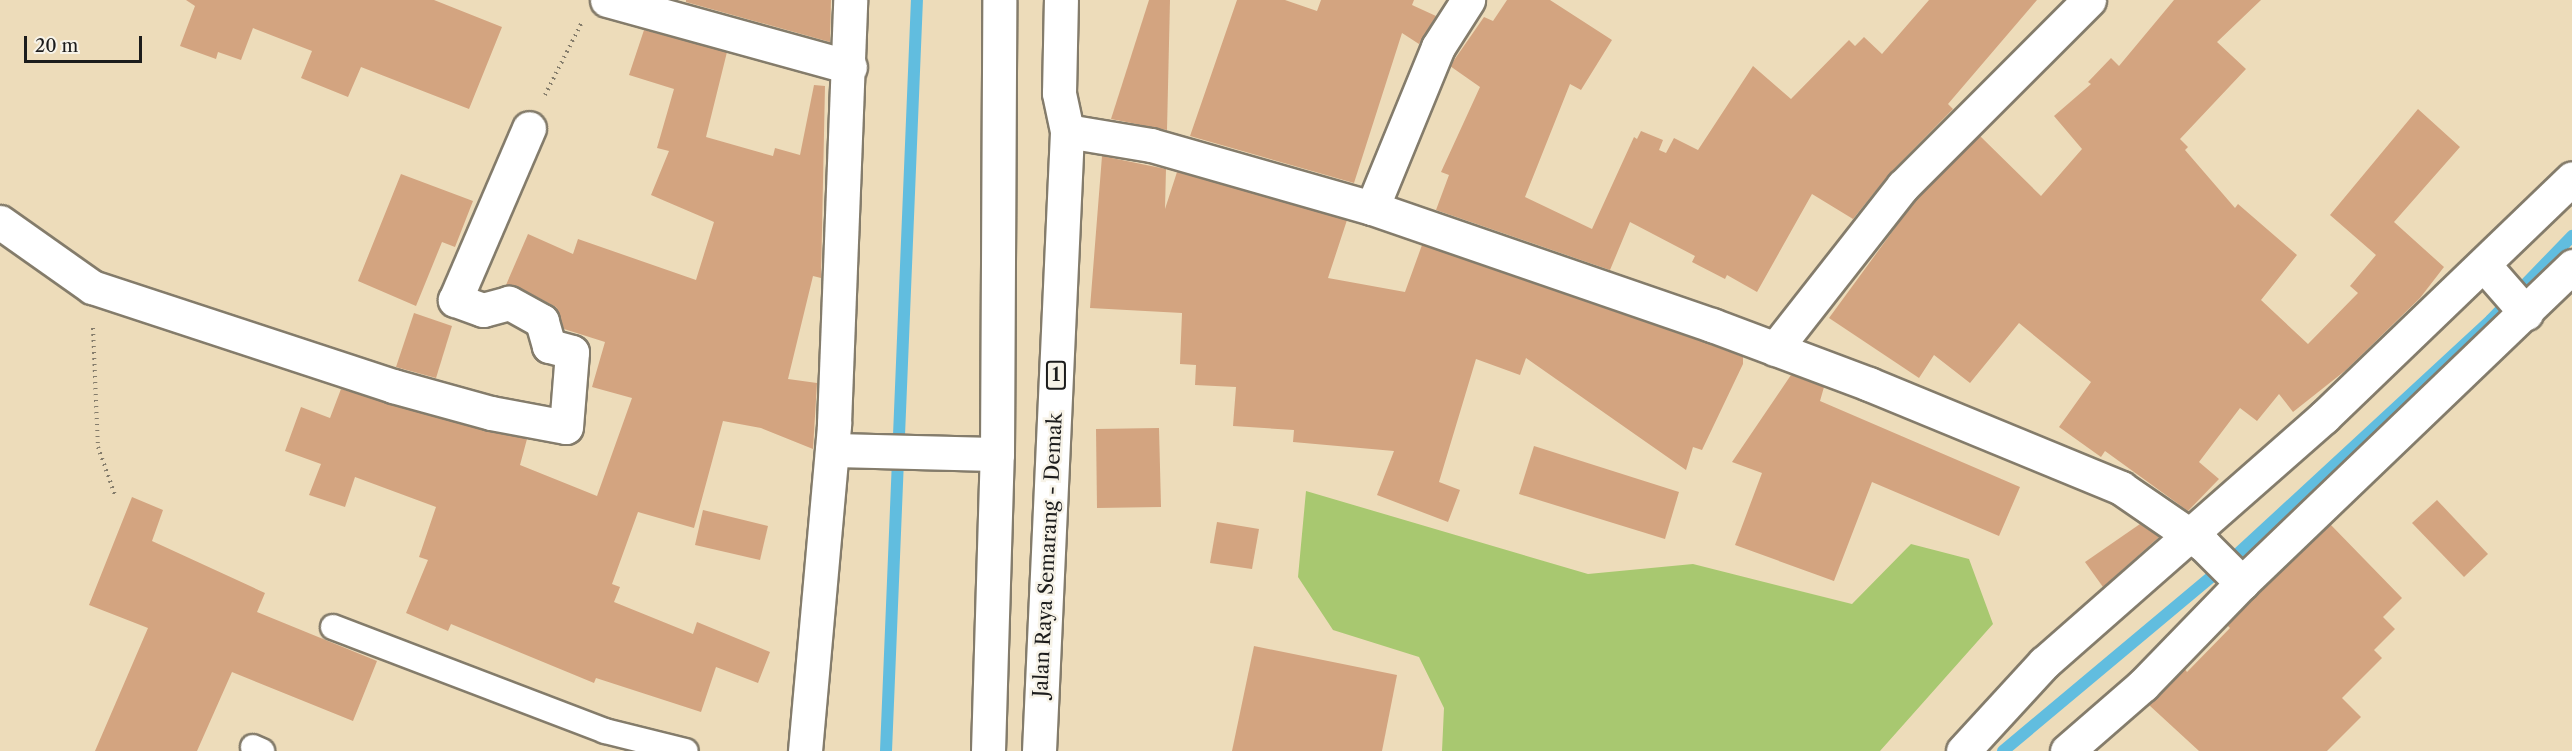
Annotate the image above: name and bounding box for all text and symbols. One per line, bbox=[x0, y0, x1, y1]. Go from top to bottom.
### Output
scale bar bbox=[27, 24, 146, 62]
text: 20 m bbox=[35, 35, 78, 57]
road number: 1 bbox=[1046, 360, 1066, 390]
street label: Jalan Raya Semarang - Demak bbox=[1029, 412, 1067, 698]

